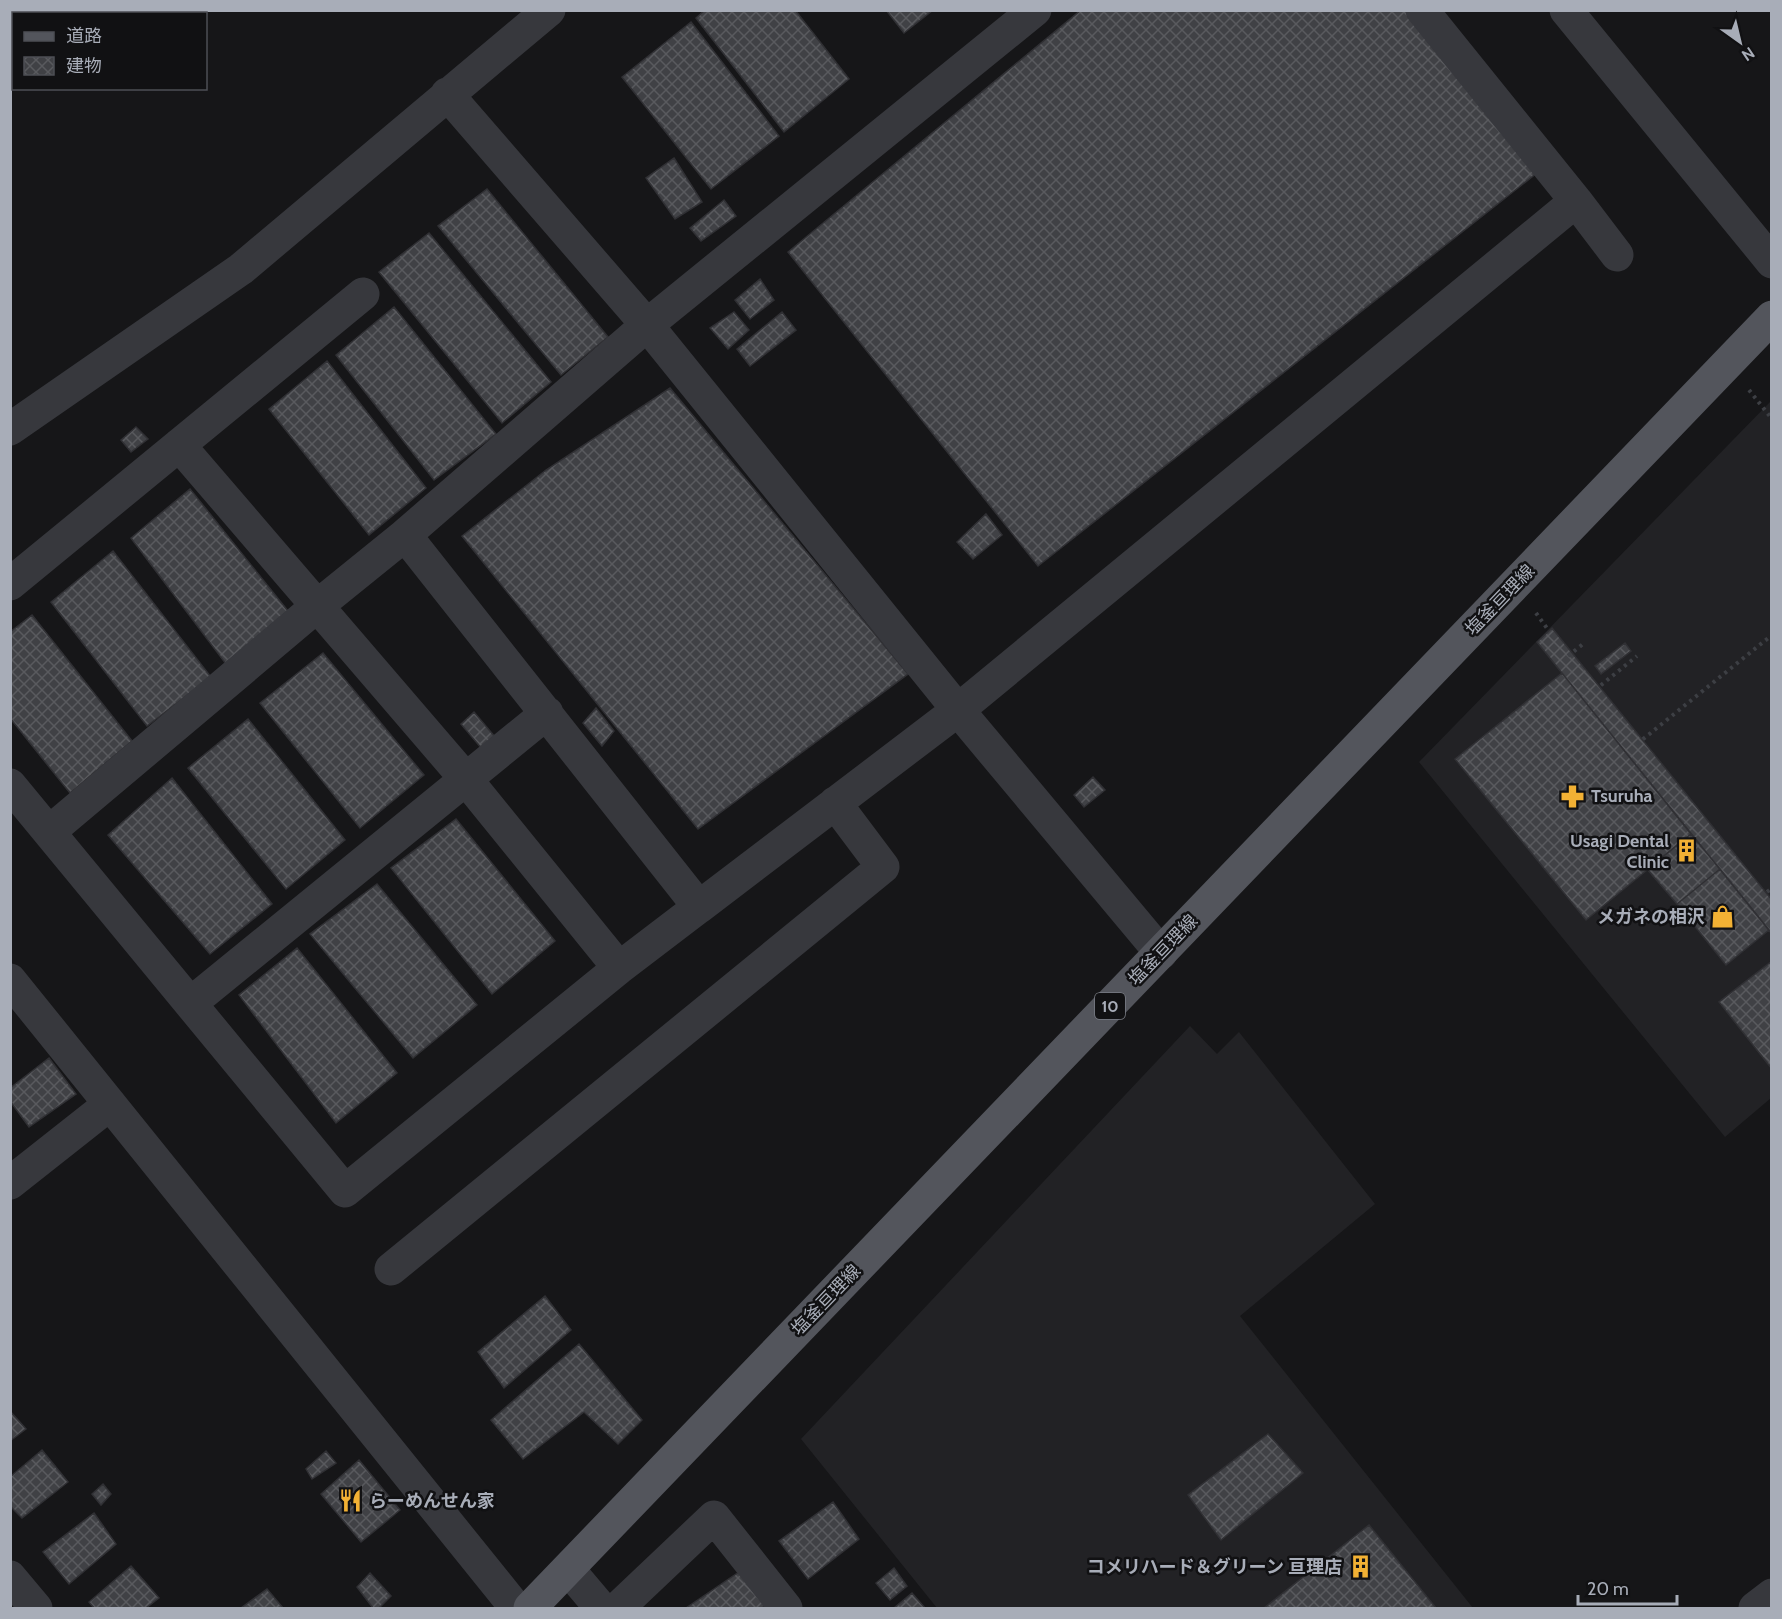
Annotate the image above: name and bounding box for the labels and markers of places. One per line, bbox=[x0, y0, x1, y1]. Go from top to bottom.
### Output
pharmacy icon: Tsuruha bbox=[1560, 783, 1586, 809]
place label: Tsuruha bbox=[1591, 785, 1653, 807]
place label: Usagi Dental Clinic bbox=[1570, 830, 1669, 873]
building icon: Usagi Dental Clinic bbox=[1674, 838, 1700, 864]
shop icon: メガネの相沢 bbox=[1710, 904, 1736, 930]
place label: メガネの相沢 bbox=[1597, 906, 1705, 928]
restaurant icon: らーめんせん家 bbox=[338, 1488, 364, 1514]
place label: らーめんせん家 bbox=[369, 1490, 495, 1512]
building icon: コメリハード＆グリーン 亘理店 bbox=[1347, 1554, 1373, 1580]
place label: コメリハード＆グリーン 亘理店 bbox=[1087, 1556, 1342, 1578]

